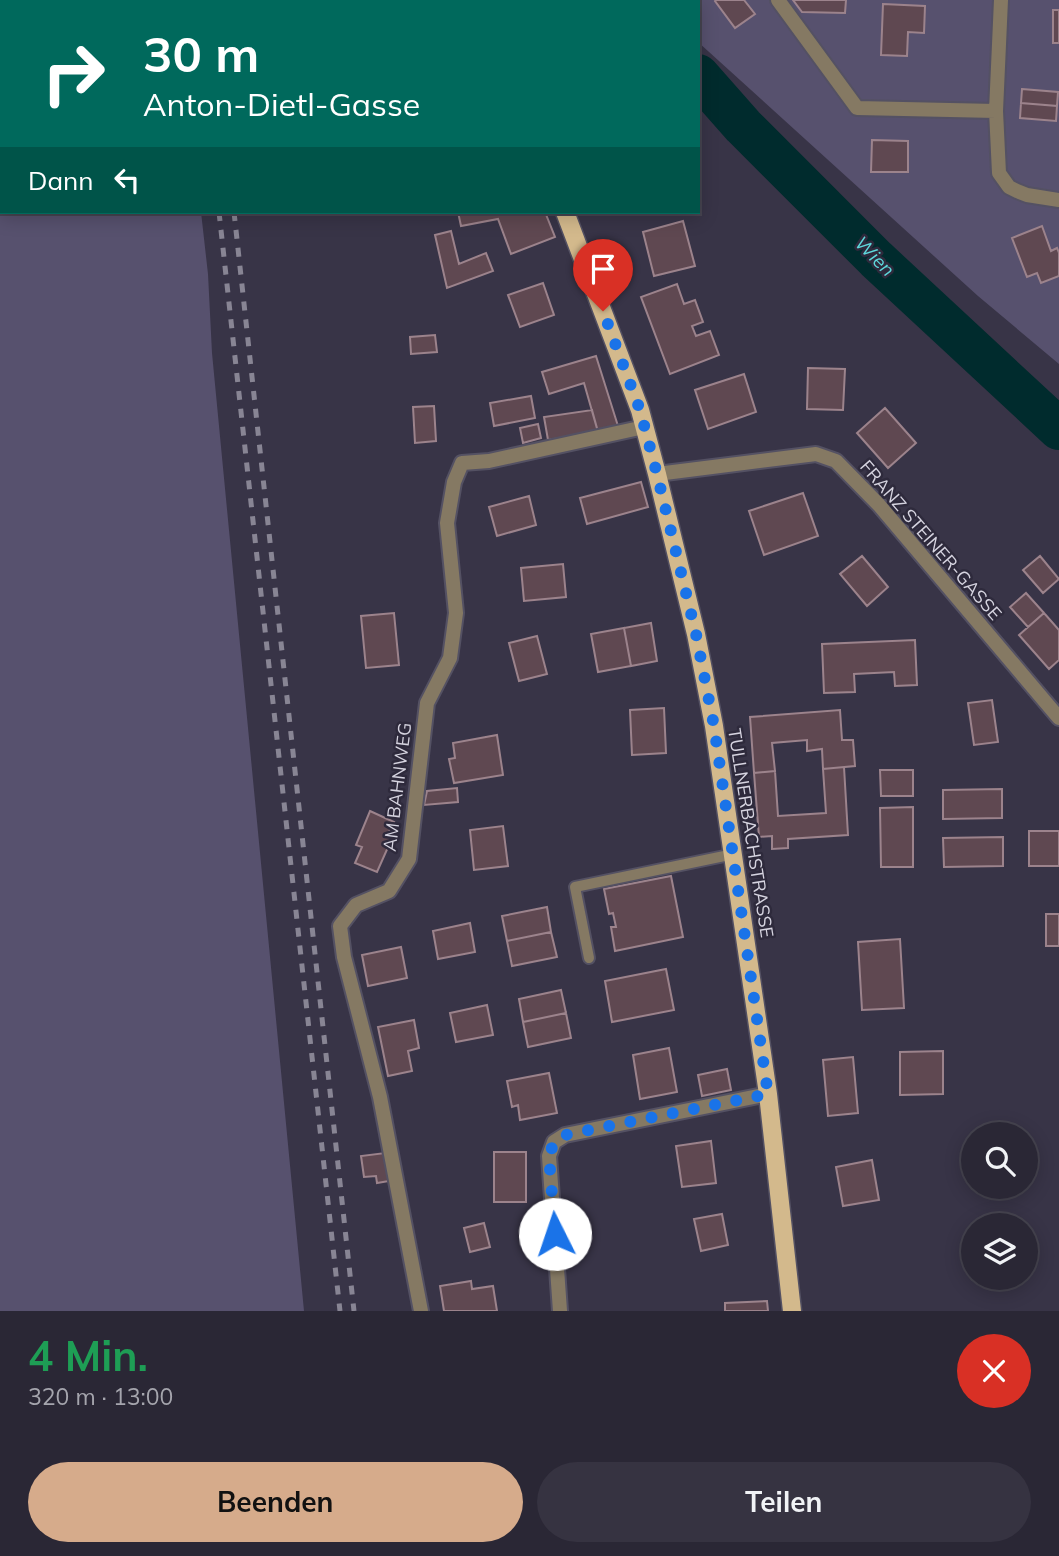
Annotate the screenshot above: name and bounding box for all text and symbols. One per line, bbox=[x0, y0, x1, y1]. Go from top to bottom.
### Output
text: 30 m bbox=[143, 23, 259, 84]
icon: right bbox=[28, 28, 119, 119]
text: Anton-Dietl-Gasse bbox=[143, 84, 420, 124]
icon: left bbox=[108, 161, 146, 199]
text: Dann bbox=[28, 164, 94, 197]
water label: Wien bbox=[850, 231, 900, 281]
pin bbox=[573, 239, 633, 311]
icon: arrive bbox=[584, 250, 622, 288]
street label: FRANZ STEINER-GASSE bbox=[855, 455, 1007, 625]
street label: AM BAHNWEG bbox=[378, 721, 416, 853]
street label: TULLNERBACHSTRASSE bbox=[723, 727, 779, 939]
map controls bbox=[961, 1122, 1038, 1290]
button: search bbox=[961, 1122, 1038, 1199]
position arrow bbox=[518, 1197, 592, 1271]
button: layers bbox=[961, 1213, 1038, 1290]
text: 4 Min. bbox=[28, 1329, 148, 1382]
button: close bbox=[957, 1334, 1031, 1408]
text: 320 m · 13:00 bbox=[28, 1382, 173, 1411]
button: Beenden bbox=[28, 1462, 523, 1542]
button: Teilen bbox=[537, 1462, 1031, 1542]

